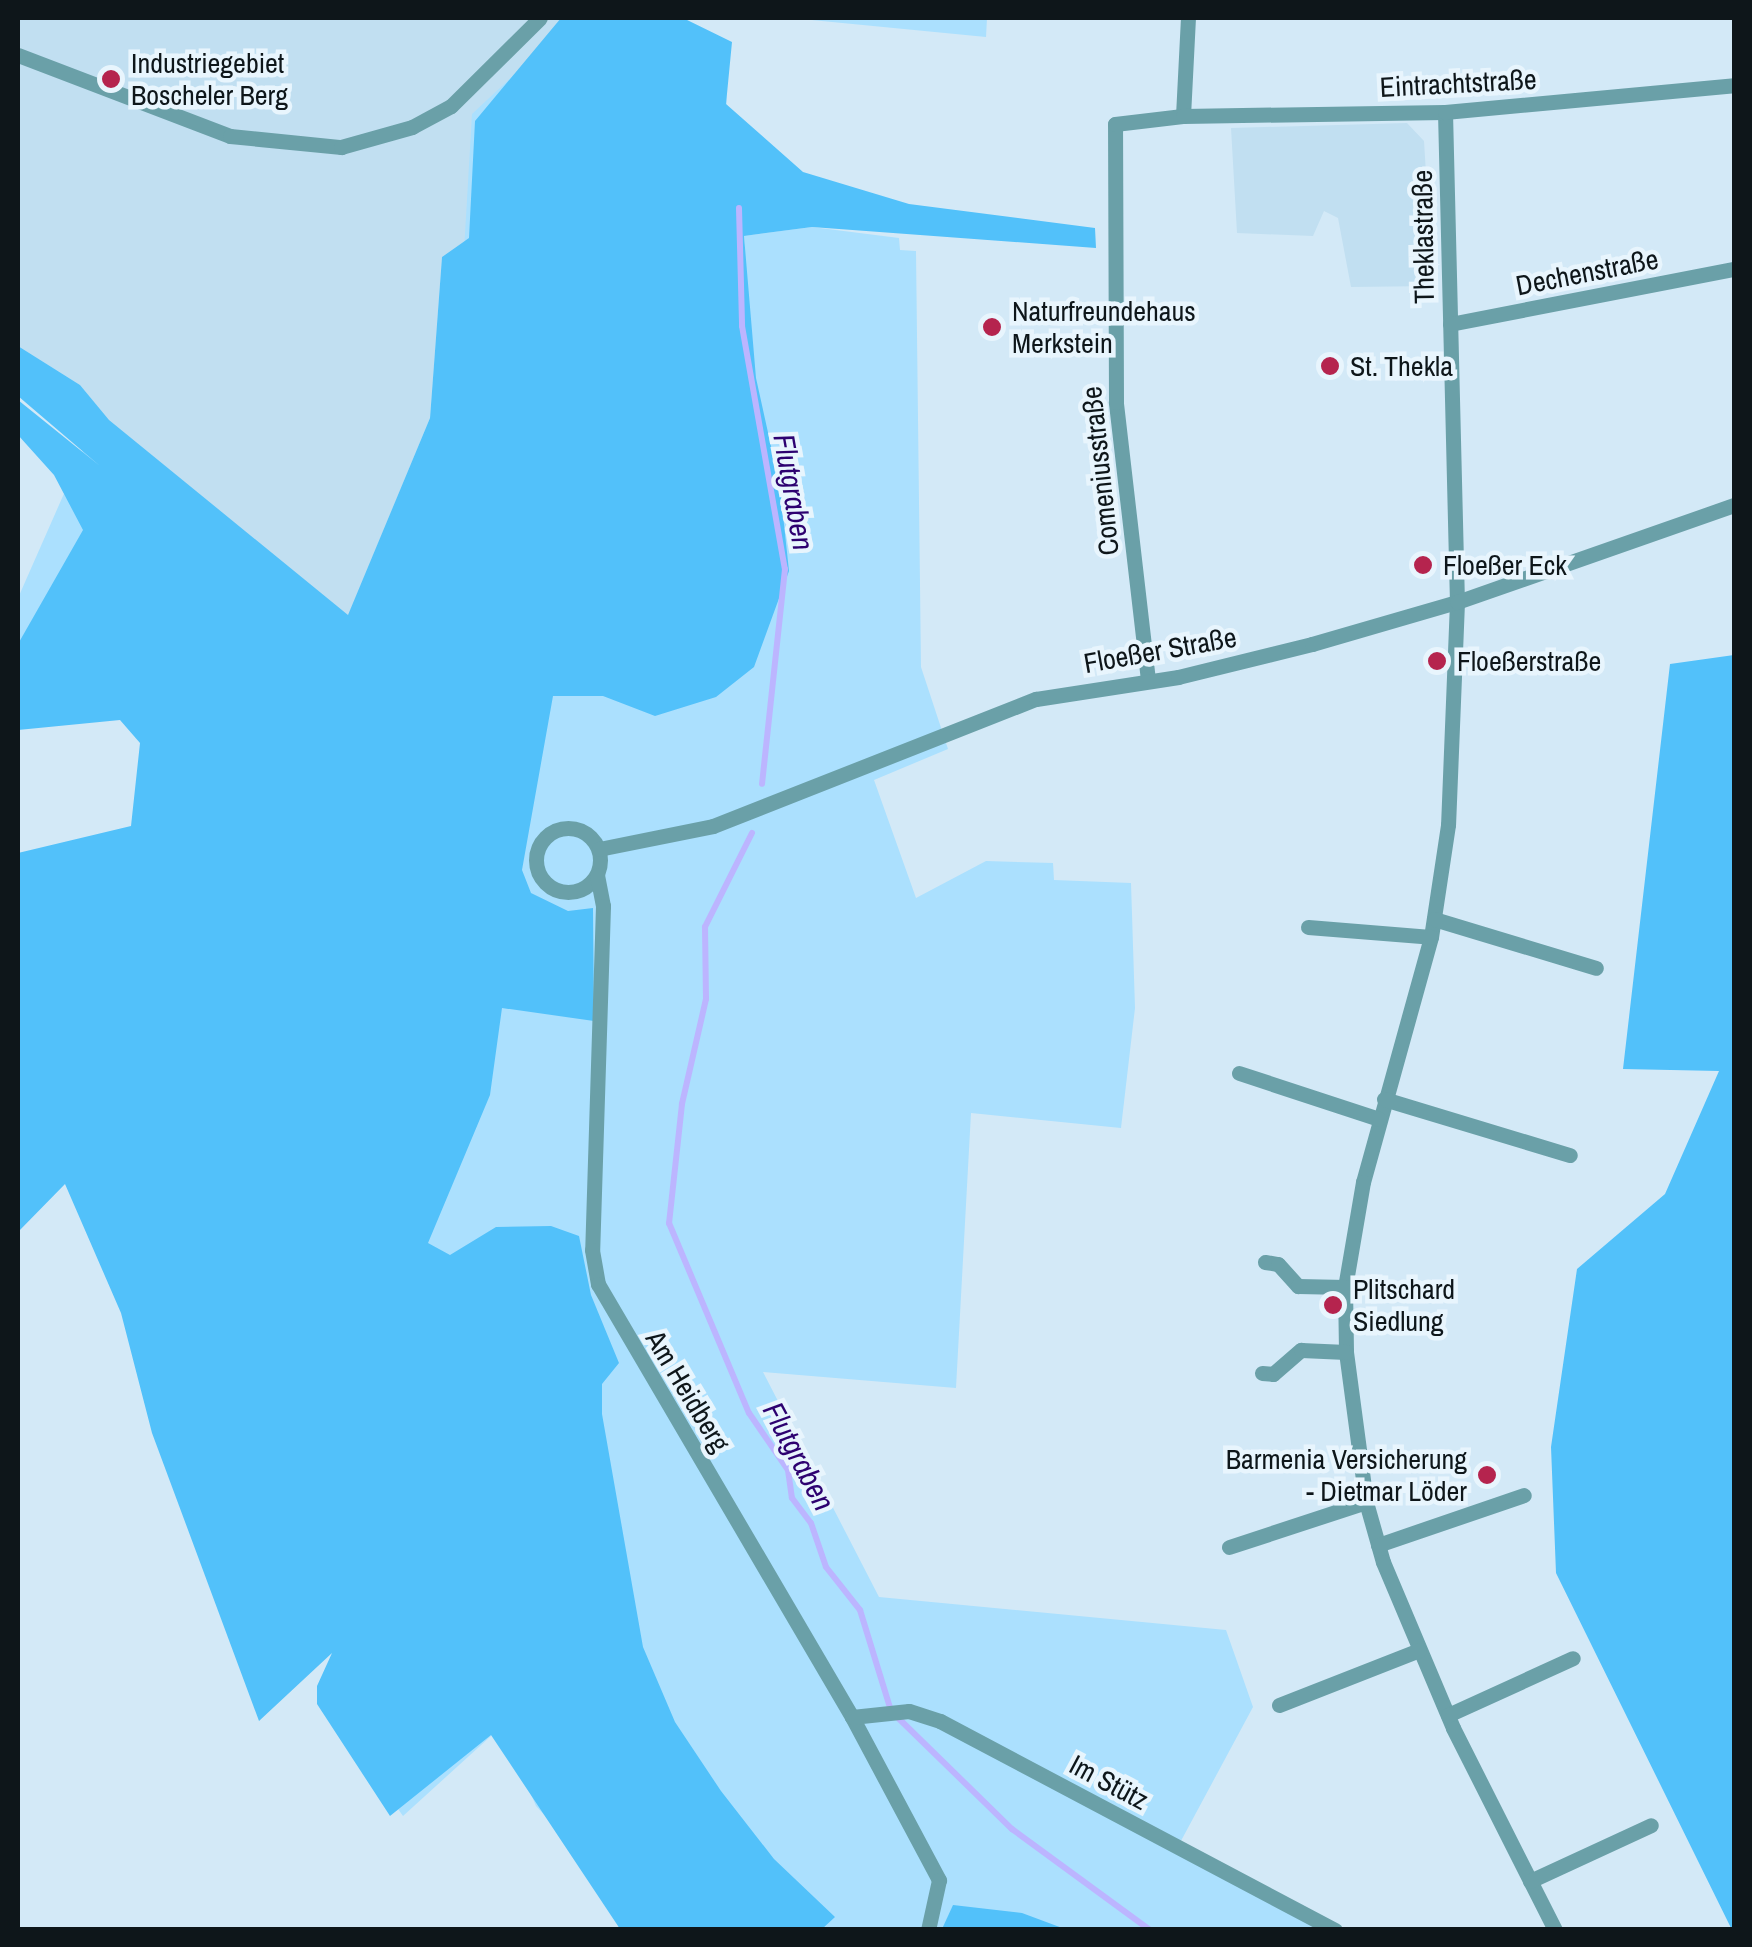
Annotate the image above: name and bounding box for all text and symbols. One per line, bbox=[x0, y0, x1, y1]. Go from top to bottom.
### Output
place label: Industriegebiet Boscheler Berg bbox=[131, 46, 288, 112]
street label: Eintrachtstraße bbox=[1379, 62, 1537, 104]
marker: Industriegebiet Boscheler Berg bbox=[100, 68, 122, 90]
street label: Theklastraße bbox=[1405, 170, 1441, 304]
street label: Dechenstraße bbox=[1513, 242, 1661, 302]
place label: Naturfreundehaus Merkstein bbox=[1012, 294, 1196, 360]
marker: Naturfreundehaus Merkstein bbox=[981, 316, 1003, 338]
place label: St. Thekla bbox=[1350, 349, 1453, 383]
marker: St. Thekla bbox=[1319, 355, 1341, 377]
street label: Comeniusstraße bbox=[1074, 385, 1126, 557]
water label: Flutgraben bbox=[766, 431, 822, 553]
place label: Floeßer Eck bbox=[1443, 548, 1567, 582]
marker: Floeßer Eck bbox=[1412, 554, 1434, 576]
street label: Floeßer Straße bbox=[1081, 620, 1239, 680]
place label: Floeßerstraße bbox=[1457, 644, 1601, 678]
marker: Floeßerstraße bbox=[1426, 650, 1448, 672]
place label: Plitschard Siedlung bbox=[1353, 1272, 1455, 1338]
marker: Plitschard Siedlung bbox=[1322, 1294, 1344, 1316]
street label: Am Heidberg bbox=[639, 1324, 737, 1458]
water label: Flutgraben bbox=[756, 1396, 842, 1516]
place label: Barmenia Versicherung - Dietmar Löder bbox=[1226, 1442, 1467, 1508]
marker: Barmenia Versicherung - Dietmar Löder bbox=[1476, 1464, 1498, 1486]
street label: Im Stütz bbox=[1064, 1747, 1154, 1817]

